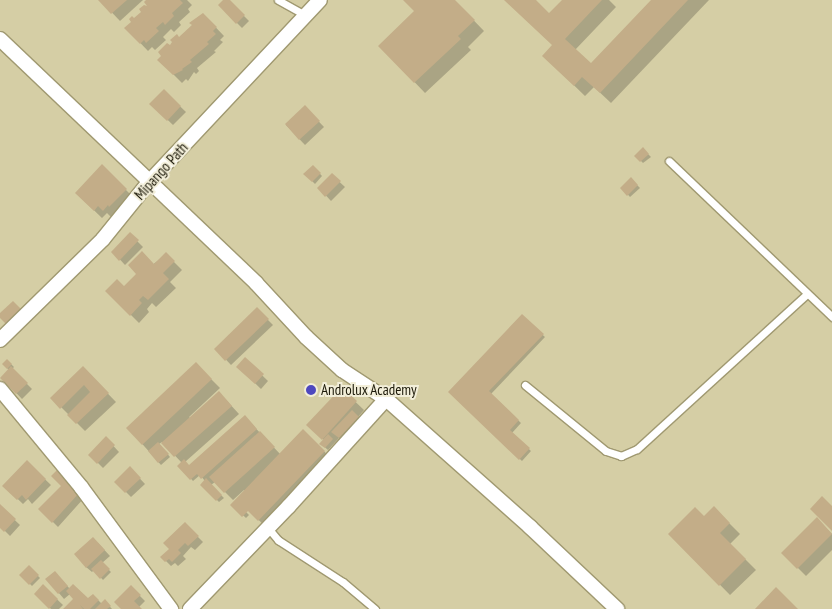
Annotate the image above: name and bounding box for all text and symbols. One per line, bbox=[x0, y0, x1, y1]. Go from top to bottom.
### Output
street label: Mipango Path bbox=[131, 139, 191, 203]
place label: Androlux Academy bbox=[321, 381, 417, 399]
marker: Androlux Academy bbox=[305, 384, 317, 396]

